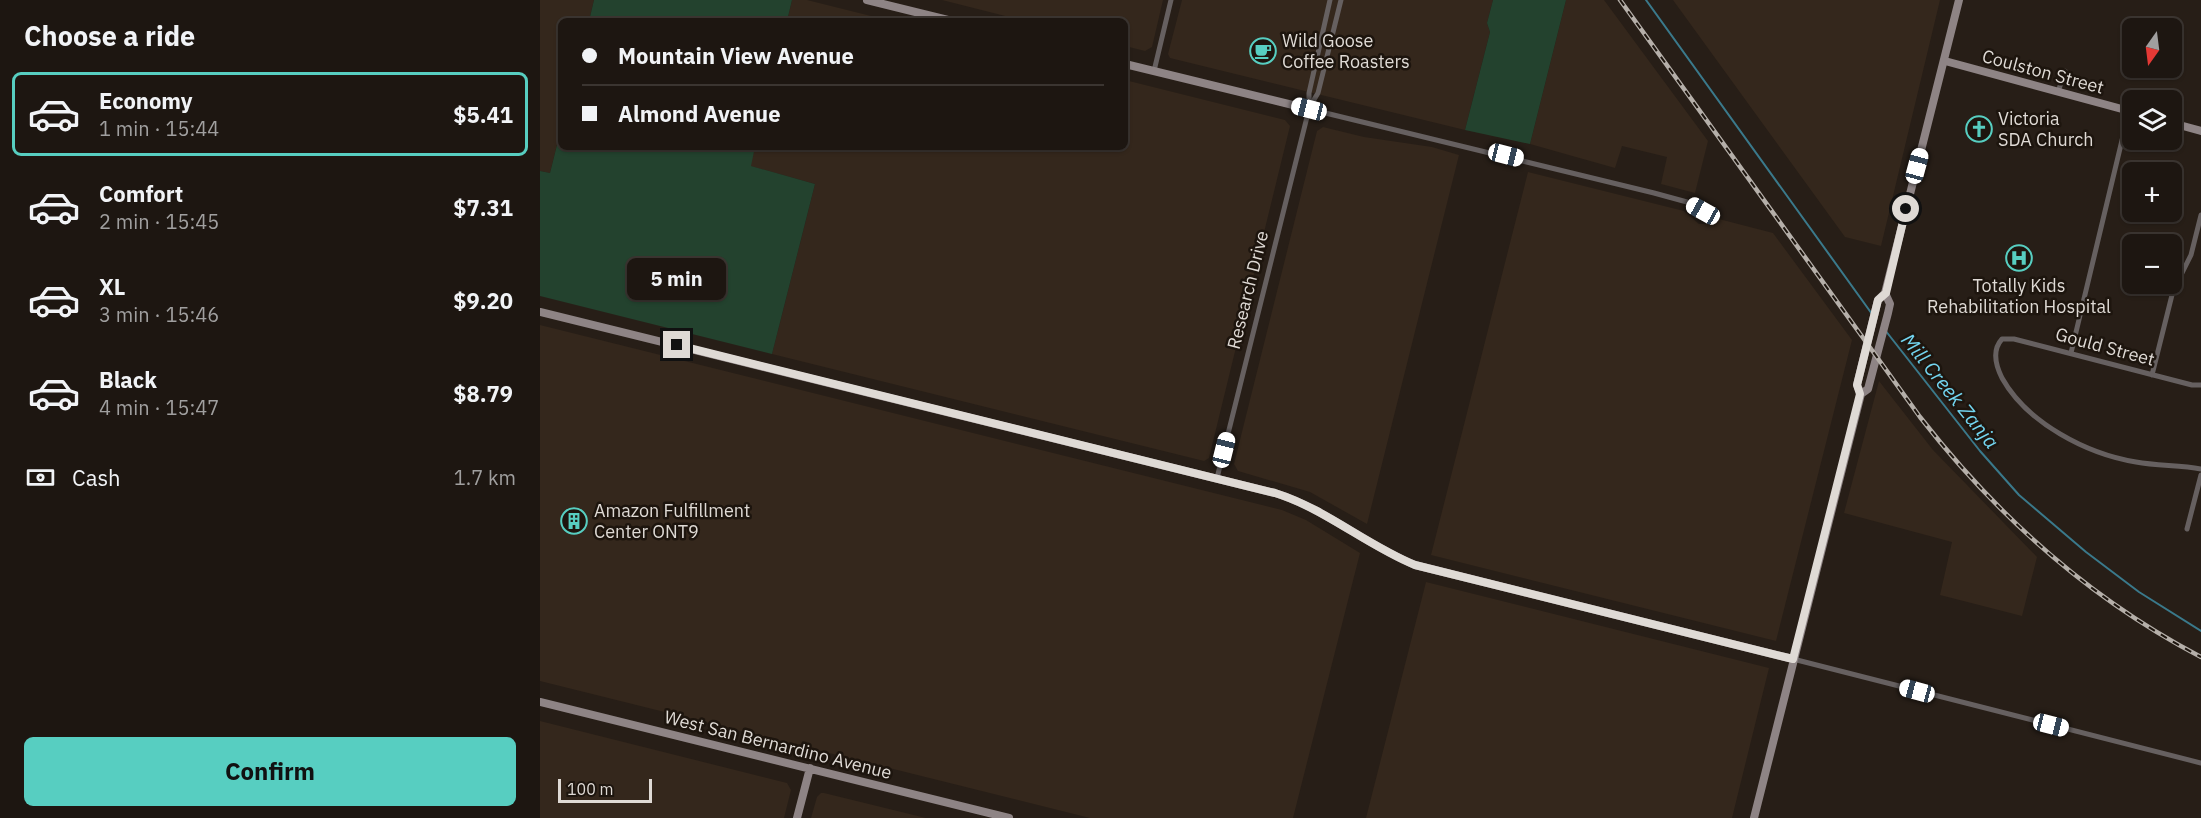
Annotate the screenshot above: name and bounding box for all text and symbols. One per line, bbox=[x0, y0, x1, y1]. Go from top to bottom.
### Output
text: Choose a ride bbox=[24, 18, 195, 53]
north arrow bbox=[2122, 18, 2182, 78]
map controls bbox=[2122, 18, 2182, 294]
place label: Wild Goose Coffee Roasters bbox=[1282, 29, 1410, 73]
cafe icon: Wild Goose Coffee Roasters bbox=[1248, 36, 1278, 66]
text: Mountain View Avenue bbox=[618, 41, 854, 70]
street label: Coulston Street bbox=[1980, 44, 2107, 99]
text: Economy bbox=[99, 86, 193, 115]
icon: car bbox=[27, 87, 81, 141]
button: layers bbox=[2122, 90, 2182, 150]
car bbox=[1289, 96, 1329, 122]
text: Almond Avenue bbox=[618, 99, 781, 128]
text: $5.41 bbox=[453, 100, 513, 129]
place label: Victoria SDA Church bbox=[1998, 107, 2094, 151]
church icon: Victoria SDA Church bbox=[1964, 114, 1994, 144]
text: 1 min · 15:44 bbox=[99, 115, 219, 142]
car bbox=[1486, 142, 1526, 168]
car bbox=[1904, 146, 1930, 186]
button: + bbox=[2122, 162, 2182, 222]
text: Comfort bbox=[99, 179, 183, 208]
icon: car bbox=[27, 180, 81, 234]
text: $7.31 bbox=[453, 193, 513, 222]
car bbox=[1683, 194, 1723, 228]
route start bbox=[1892, 195, 1919, 222]
text: 2 min · 15:45 bbox=[99, 208, 219, 235]
street label: Research Drive bbox=[1222, 228, 1273, 351]
button: − bbox=[2122, 234, 2182, 294]
hospital icon: Totally Kids Rehabilitation Hospital bbox=[2004, 243, 2034, 273]
callout: 5 min bbox=[628, 258, 726, 300]
text: 5 min bbox=[650, 265, 703, 292]
text: XL bbox=[99, 272, 125, 301]
icon: car bbox=[27, 273, 81, 327]
place label: Totally Kids Rehabilitation Hospital bbox=[1927, 274, 2111, 318]
text: $9.20 bbox=[453, 286, 513, 315]
text: 3 min · 15:46 bbox=[99, 301, 219, 328]
street label: Gould Street bbox=[2053, 322, 2157, 371]
water label: Mill Creek Zanja bbox=[1895, 327, 2005, 454]
route end bbox=[663, 331, 690, 358]
text: Black bbox=[99, 365, 157, 394]
icon: car bbox=[27, 366, 81, 420]
text: $8.79 bbox=[453, 379, 513, 408]
text: 4 min · 15:47 bbox=[99, 394, 219, 421]
car bbox=[1211, 430, 1237, 470]
icon: cash bbox=[24, 461, 57, 494]
text: Cash bbox=[72, 463, 121, 492]
text: 1.7 km bbox=[454, 464, 516, 491]
place label: Amazon Fulfillment Center ONT9 bbox=[594, 499, 750, 543]
building icon: Amazon Fulfillment Center ONT9 bbox=[559, 506, 589, 536]
car bbox=[1897, 678, 1937, 704]
street label: West San Bernardino Avenue bbox=[662, 705, 894, 784]
car bbox=[2031, 712, 2071, 738]
button: Confirm bbox=[24, 737, 516, 806]
scale bar bbox=[558, 776, 652, 804]
text: 100 m bbox=[567, 779, 614, 799]

